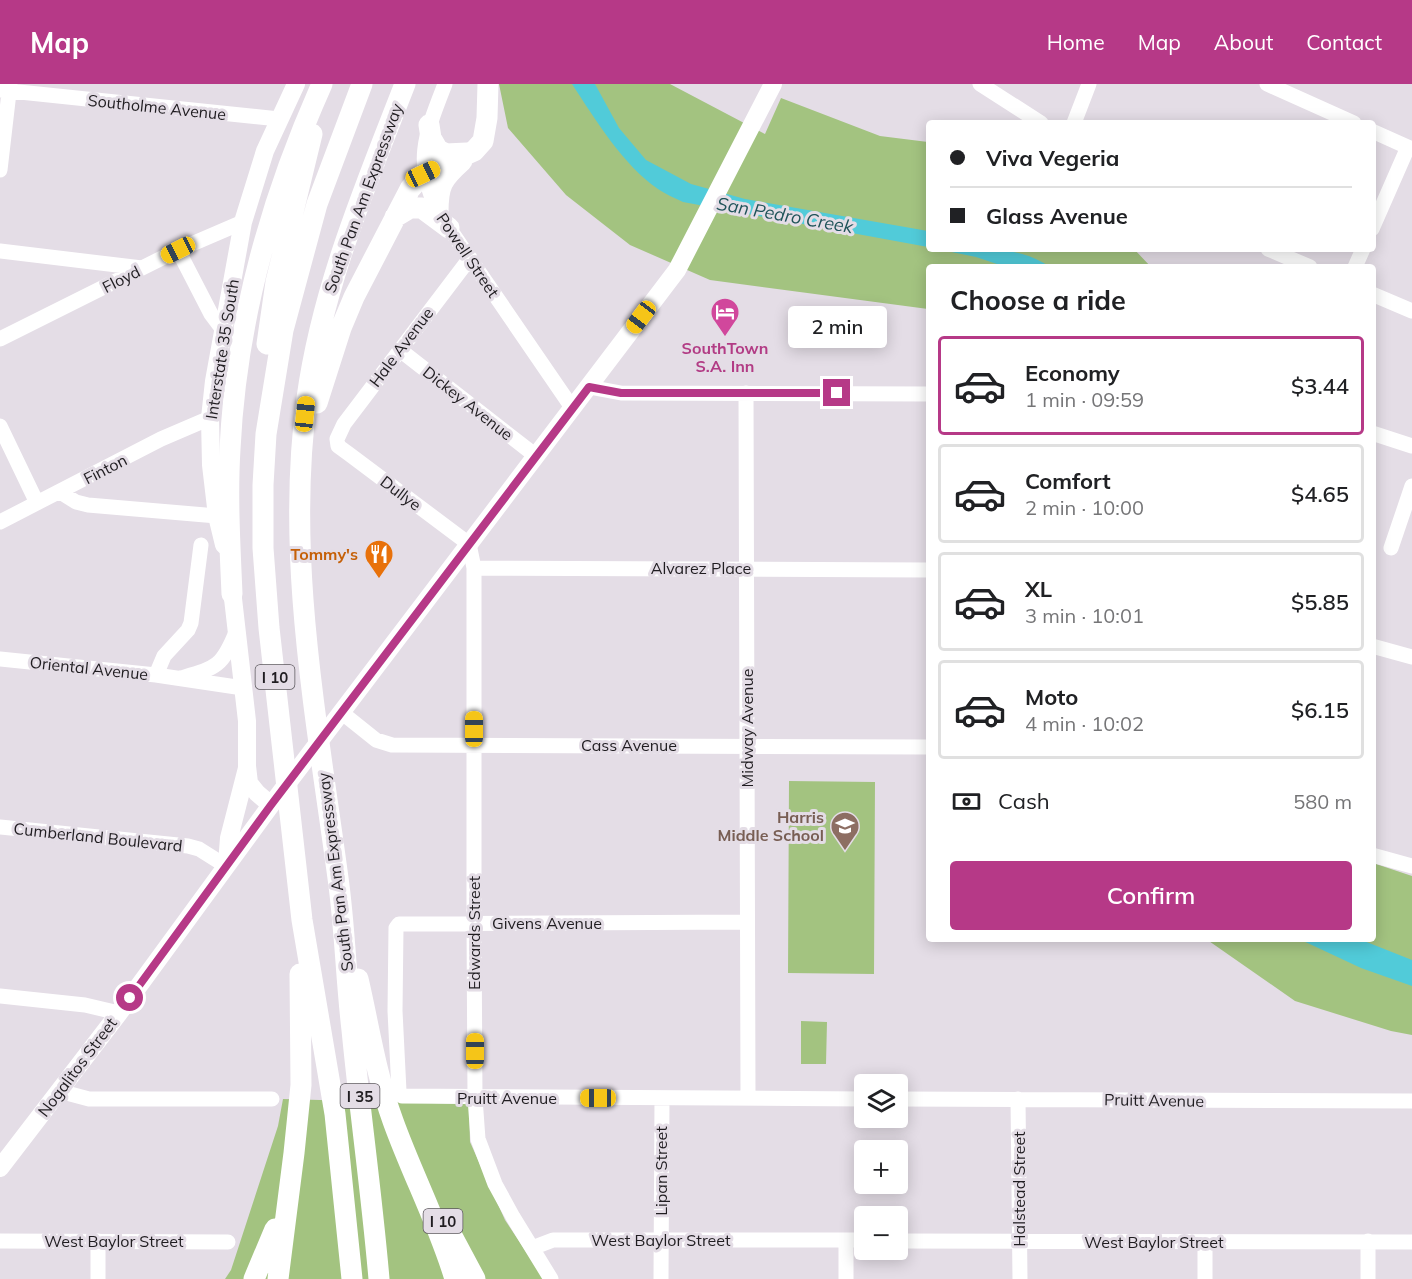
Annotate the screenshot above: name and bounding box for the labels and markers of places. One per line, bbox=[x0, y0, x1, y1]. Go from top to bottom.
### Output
hotel icon: SouthTown S.A. Inn bbox=[709, 296, 741, 338]
place label: SouthTown S.A. Inn bbox=[682, 338, 768, 376]
restaurant icon: Tommy's bbox=[363, 538, 395, 580]
place label: Tommy's bbox=[291, 544, 358, 564]
place label: Harris Middle School bbox=[718, 807, 824, 845]
school or university icon: Harris Middle School bbox=[829, 810, 861, 852]

